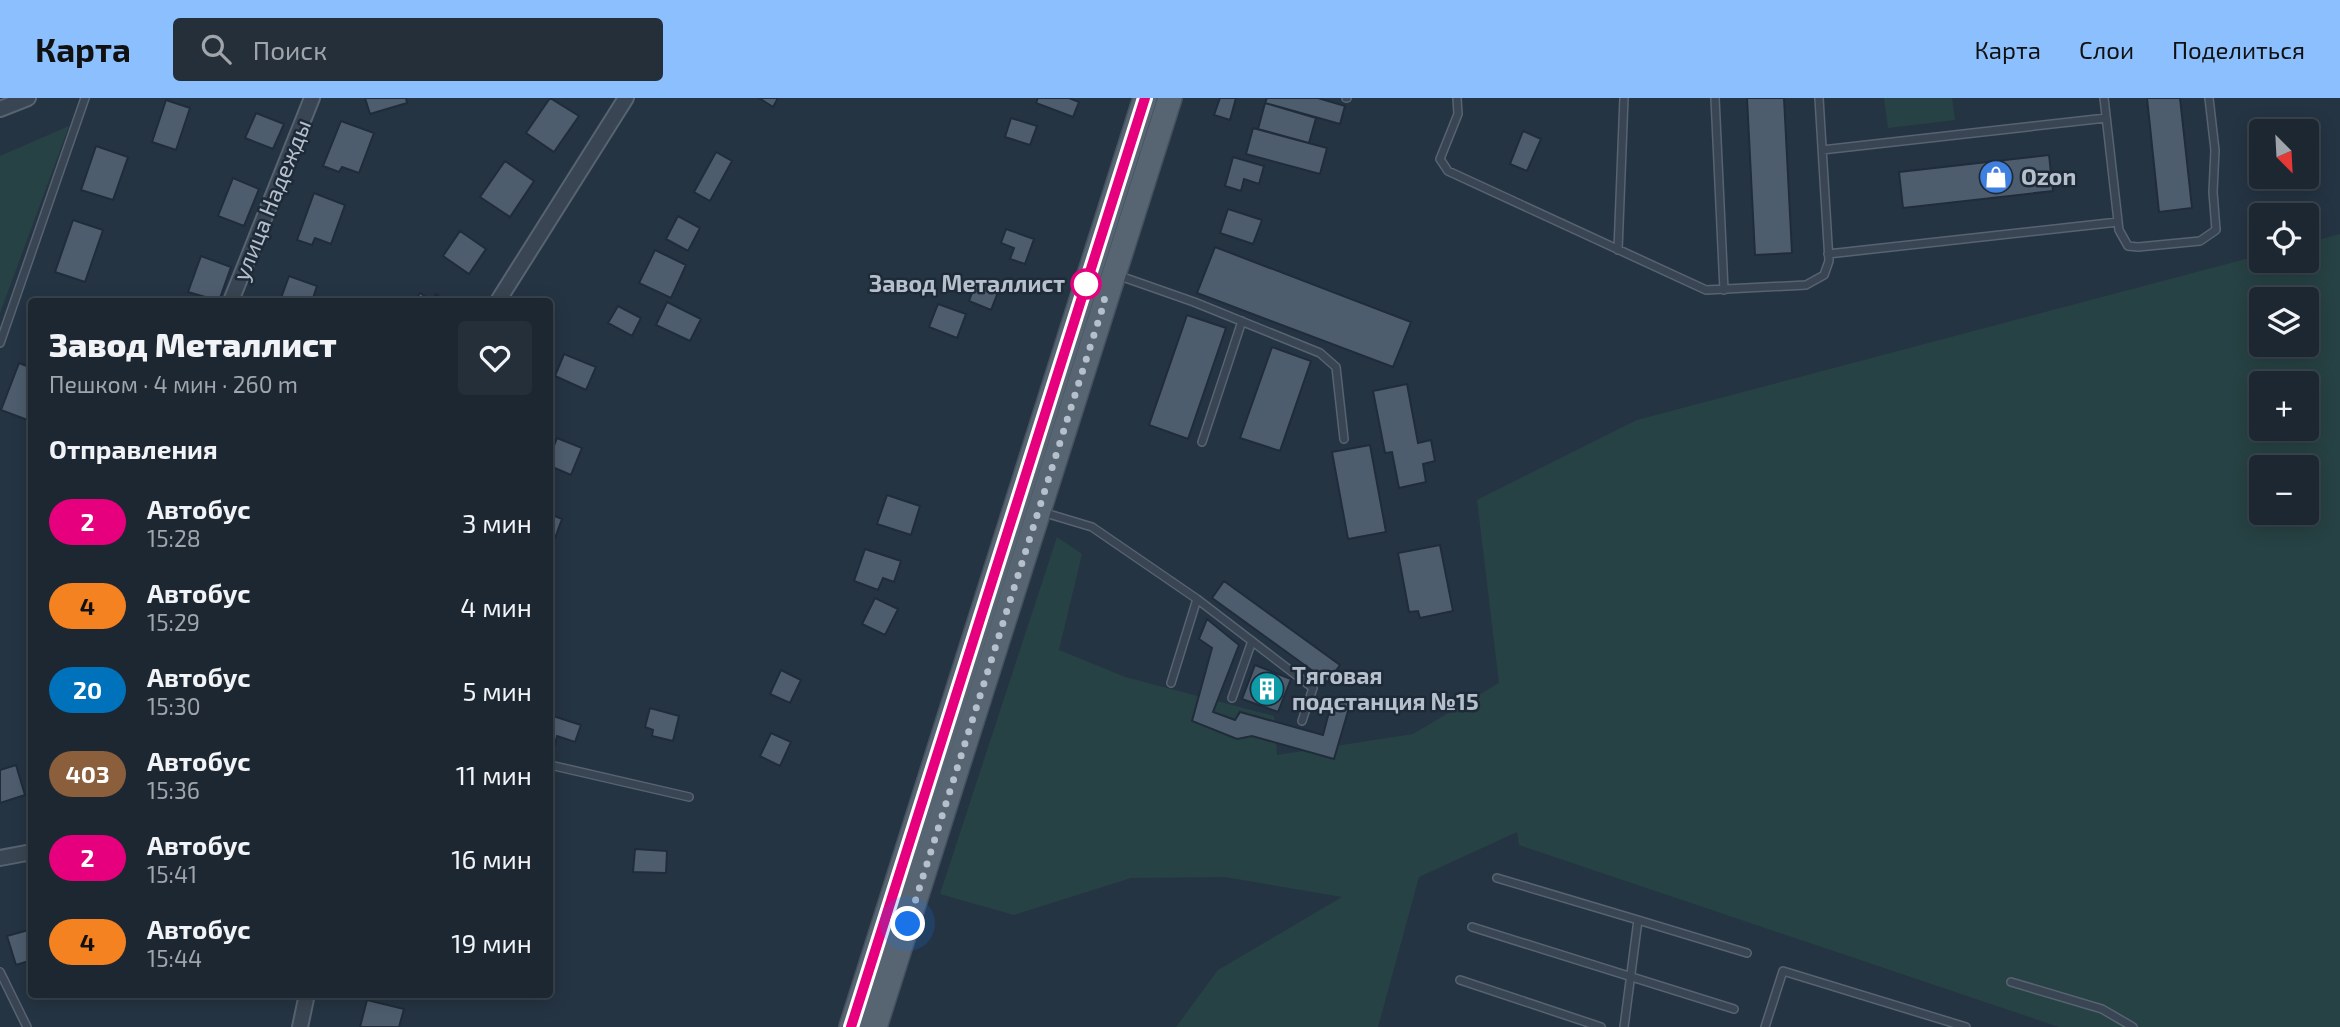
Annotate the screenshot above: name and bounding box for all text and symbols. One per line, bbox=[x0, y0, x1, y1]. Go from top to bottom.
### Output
search box bbox=[173, 18, 663, 81]
text: Карта bbox=[35, 29, 131, 69]
icon: search bbox=[197, 30, 235, 68]
text: Поиск bbox=[253, 34, 327, 65]
text: Карта bbox=[1974, 35, 2041, 64]
text: Слои bbox=[2079, 35, 2134, 64]
text: Поделиться bbox=[2172, 35, 2305, 64]
street label: улица Надежды bbox=[226, 115, 317, 285]
north arrow bbox=[2249, 119, 2319, 189]
map controls bbox=[2249, 119, 2319, 525]
shop icon: Ozon bbox=[1977, 158, 2015, 196]
place label: Ozon bbox=[2021, 162, 2076, 190]
button: locate bbox=[2249, 203, 2319, 273]
place label: Завод Металлист bbox=[869, 269, 1065, 297]
marker: Завод Металлист bbox=[1071, 269, 1101, 299]
button: layers bbox=[2249, 287, 2319, 357]
button: heart bbox=[458, 321, 532, 395]
text: Завод Металлист bbox=[49, 324, 337, 364]
text: Пешком · 4 мин · 260 m bbox=[49, 370, 298, 398]
button: + bbox=[2249, 371, 2319, 441]
text: Отправления bbox=[49, 433, 218, 464]
button: − bbox=[2249, 455, 2319, 525]
text: Автобус bbox=[147, 493, 250, 524]
text: 2 bbox=[81, 507, 94, 536]
text: 3 мин bbox=[462, 507, 532, 538]
text: 15:28 bbox=[147, 524, 201, 552]
text: Автобус bbox=[147, 577, 250, 608]
text: 4 bbox=[80, 591, 95, 620]
text: 4 мин bbox=[460, 591, 532, 622]
text: 15:29 bbox=[147, 608, 200, 636]
text: Автобус bbox=[147, 661, 250, 692]
place label: Тяговая подстанция №15 bbox=[1292, 661, 1479, 715]
building icon: Тяговая подстанция №15 bbox=[1248, 670, 1286, 708]
text: 20 bbox=[73, 675, 102, 704]
text: 5 мин bbox=[462, 675, 532, 706]
text: 15:30 bbox=[147, 692, 201, 720]
text: Автобус bbox=[147, 745, 250, 776]
text: 403 bbox=[65, 759, 110, 788]
text: 11 мин bbox=[456, 759, 532, 790]
text: 15:36 bbox=[147, 776, 200, 804]
text: Автобус bbox=[147, 829, 250, 860]
text: 2 bbox=[81, 843, 94, 872]
text: 16 мин bbox=[451, 843, 532, 874]
text: 15:41 bbox=[147, 860, 197, 888]
your location bbox=[890, 906, 925, 941]
text: Автобус bbox=[147, 913, 250, 944]
text: 4 bbox=[80, 927, 95, 956]
text: 19 мин bbox=[451, 927, 532, 958]
text: 15:44 bbox=[147, 944, 202, 972]

